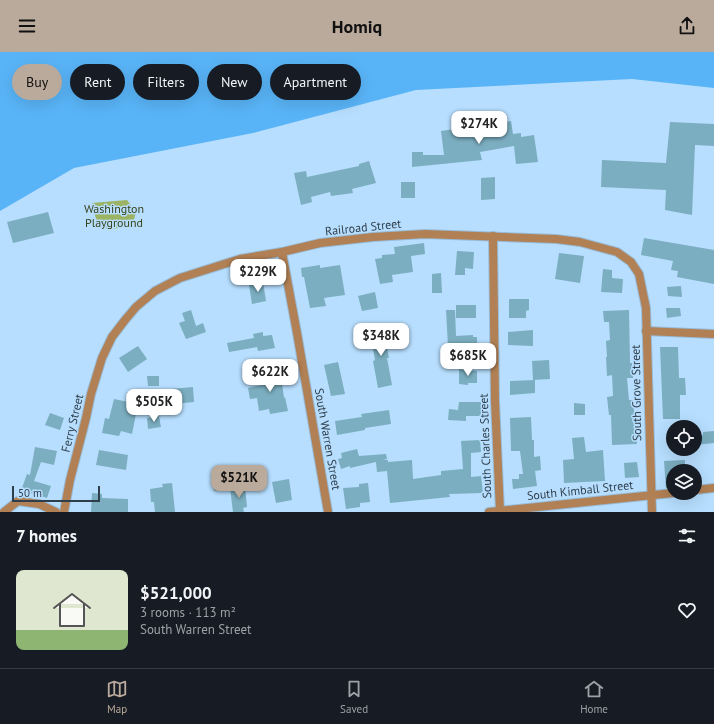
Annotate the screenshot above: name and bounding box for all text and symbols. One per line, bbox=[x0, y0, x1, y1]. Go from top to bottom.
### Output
icon: menu bbox=[16, 15, 38, 37]
text: Homiq bbox=[332, 15, 382, 38]
icon: share bbox=[676, 15, 698, 37]
chip: Buy bbox=[12, 64, 62, 100]
chip: Rent bbox=[70, 64, 125, 100]
chip: Filters bbox=[133, 64, 199, 100]
chip: New bbox=[207, 64, 262, 100]
chip: Apartment bbox=[270, 64, 361, 100]
pin: $274K bbox=[451, 111, 507, 145]
text: $274K bbox=[460, 115, 498, 132]
park label: Washington Playground bbox=[84, 201, 144, 230]
street label: Railroad Street bbox=[324, 216, 402, 238]
pin: $229K bbox=[230, 259, 286, 293]
text: $229K bbox=[239, 263, 277, 280]
pin: $348K bbox=[353, 323, 409, 357]
text: $348K bbox=[362, 327, 400, 344]
pin: $685K bbox=[440, 343, 496, 377]
street label: South Grove Street bbox=[628, 345, 644, 441]
text: $685K bbox=[449, 347, 487, 364]
pin: $622K bbox=[242, 359, 298, 393]
text: $622K bbox=[251, 363, 289, 380]
street label: South Warren Street bbox=[312, 387, 344, 491]
pin: $505K bbox=[126, 389, 182, 423]
street label: Ferry Street bbox=[58, 392, 86, 454]
text: $505K bbox=[135, 393, 173, 410]
street label: South Charles Street bbox=[476, 393, 494, 499]
map controls bbox=[666, 420, 702, 500]
button: locate bbox=[666, 420, 702, 456]
button: layers bbox=[666, 464, 702, 500]
pin: $521K bbox=[211, 465, 267, 499]
text: $521K bbox=[220, 469, 258, 486]
street label: South Kimball Street bbox=[526, 477, 634, 503]
scale bar bbox=[12, 484, 100, 503]
text: 50 m bbox=[18, 486, 42, 500]
text: 7 homes bbox=[16, 525, 77, 547]
icon: filters bbox=[676, 525, 698, 547]
text: $521,000 bbox=[140, 582, 212, 604]
icon: home bbox=[48, 586, 96, 634]
icon: heart bbox=[676, 599, 698, 621]
text: 3 rooms · 113 m² bbox=[140, 604, 236, 621]
text: South Warren Street bbox=[140, 621, 252, 638]
tab: Map bbox=[106, 678, 128, 716]
tab: Saved bbox=[340, 678, 368, 716]
tab: Home bbox=[580, 678, 608, 716]

